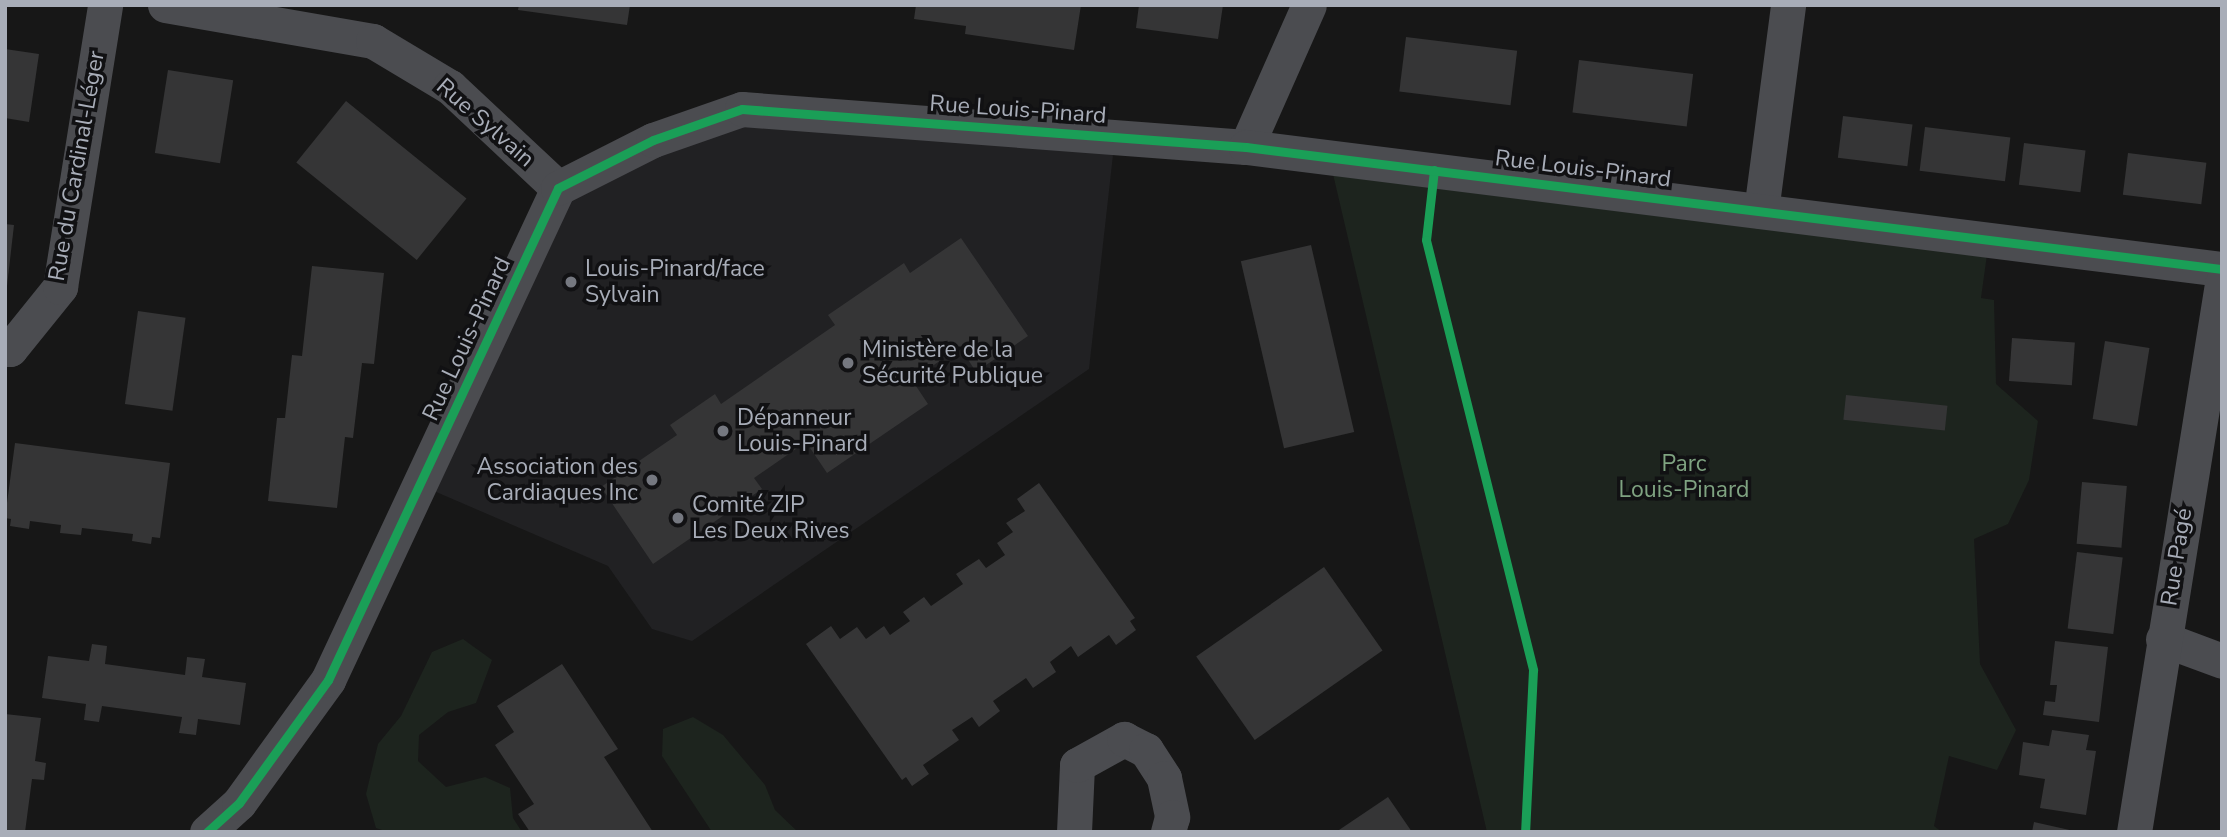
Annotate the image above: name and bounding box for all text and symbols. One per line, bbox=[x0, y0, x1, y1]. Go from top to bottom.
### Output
street label: Rue du Cardinal-Léger bbox=[43, 49, 111, 283]
street label: Rue Sylvain bbox=[430, 73, 540, 173]
street label: Rue Louis-Pinard bbox=[929, 90, 1107, 130]
street label: Rue Louis-Pinard bbox=[1493, 144, 1673, 194]
street label: Rue Louis-Pinard bbox=[417, 253, 517, 425]
place label: Louis-Pinard/face Sylvain bbox=[585, 255, 765, 309]
marker: Louis-Pinard/face Sylvain bbox=[563, 274, 579, 290]
place label: Ministère de la Sécurité Publique bbox=[862, 336, 1043, 390]
marker: Ministère de la Sécurité Publique bbox=[840, 355, 856, 371]
place label: Dépanneur Louis-Pinard bbox=[737, 404, 868, 458]
marker: Dépanneur Louis-Pinard bbox=[715, 423, 731, 439]
park label: Parc Louis-Pinard bbox=[1619, 450, 1749, 504]
place label: Association des Cardiaques Inc bbox=[476, 453, 638, 507]
marker: Association des Cardiaques Inc bbox=[644, 472, 660, 488]
place label: Comité ZIP Les Deux Rives bbox=[692, 491, 849, 545]
street label: Rue Pagé bbox=[2156, 506, 2198, 608]
marker: Comité ZIP Les Deux Rives bbox=[670, 510, 686, 526]

